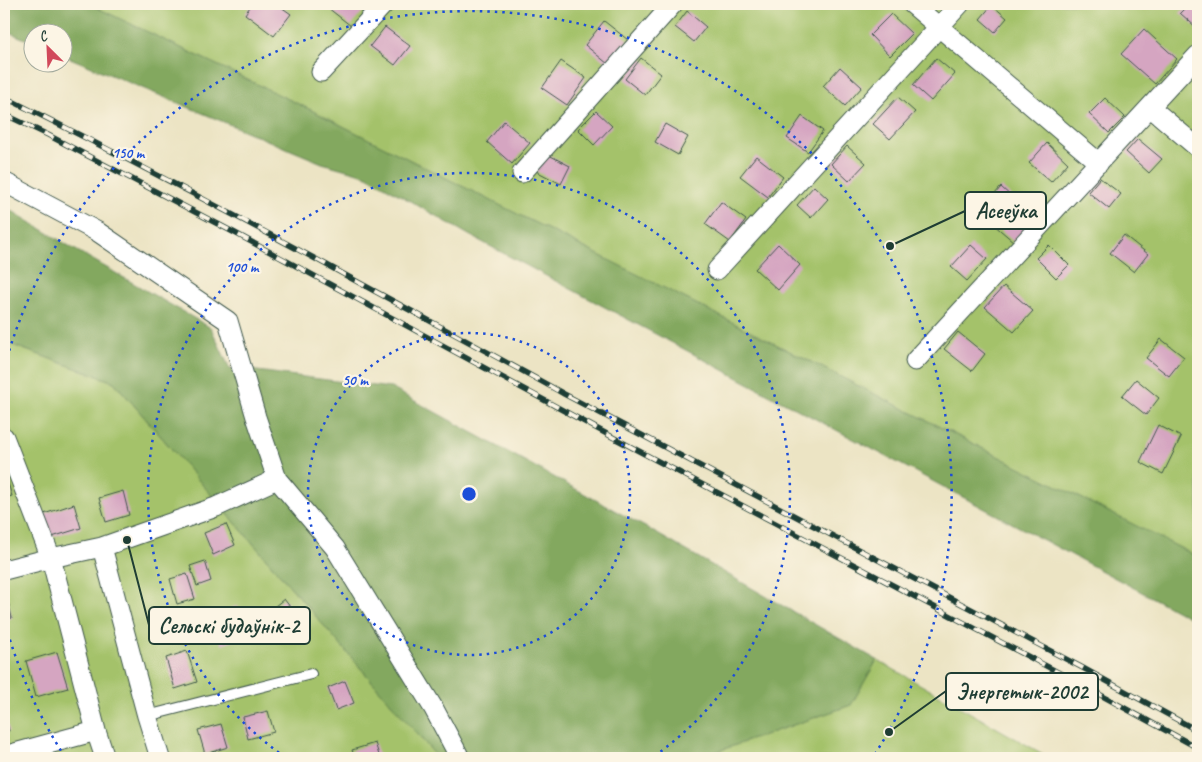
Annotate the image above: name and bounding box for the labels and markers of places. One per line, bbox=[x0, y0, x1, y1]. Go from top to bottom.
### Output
callout: Асееўка bbox=[965, 192, 1046, 229]
centre of rings bbox=[460, 485, 478, 503]
callout: Сельскі будаўнік-2 bbox=[149, 607, 310, 644]
callout: Энергетык-2002 bbox=[946, 673, 1098, 710]

